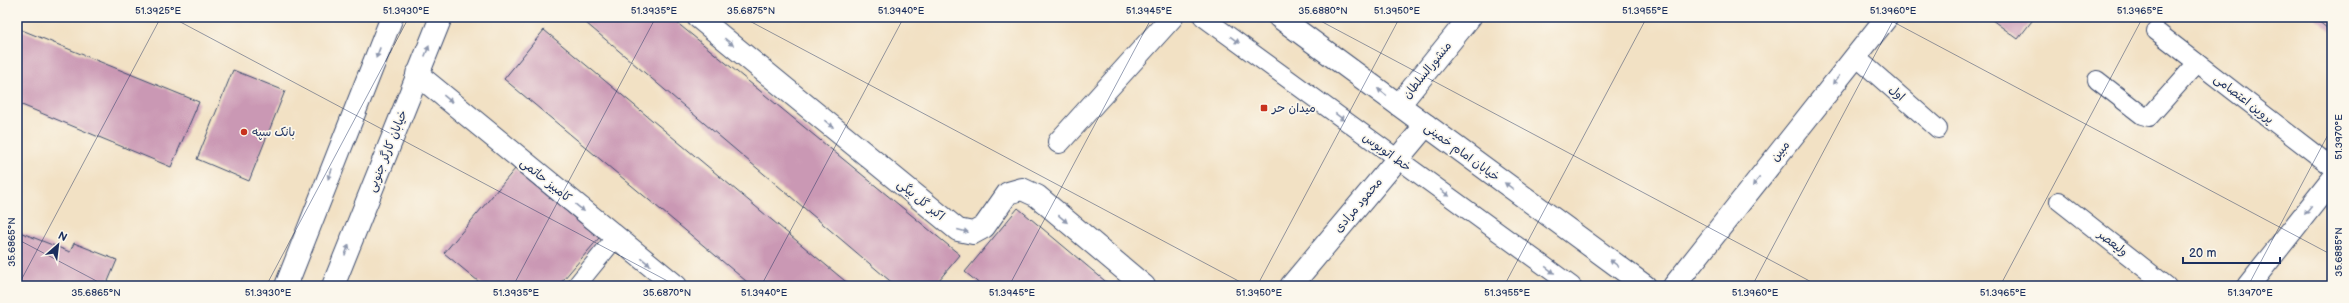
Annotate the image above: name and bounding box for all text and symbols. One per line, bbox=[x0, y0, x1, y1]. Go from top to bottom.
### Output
text: 51.3925°E bbox=[135, 5, 181, 17]
text: 51.3930°E bbox=[383, 5, 430, 17]
text: 51.3935°E bbox=[631, 5, 678, 17]
text: 35.6875°N bbox=[727, 5, 775, 17]
text: 51.3940°E bbox=[878, 5, 925, 17]
text: 51.3945°E bbox=[1126, 5, 1173, 17]
text: 35.6880°N bbox=[1298, 5, 1348, 17]
text: 51.3950°E bbox=[1374, 5, 1421, 17]
text: 51.3955°E bbox=[1622, 5, 1668, 17]
text: 51.3960°E bbox=[1870, 5, 1917, 17]
text: 51.3965°E bbox=[2117, 5, 2164, 17]
one-way arrow bbox=[1229, 36, 1240, 44]
one-way arrow bbox=[723, 37, 734, 46]
street label: منشورالسلطان bbox=[1400, 39, 1455, 102]
one-way arrow bbox=[424, 45, 430, 57]
one-way arrow bbox=[374, 48, 380, 60]
street label: پروین اعتصامی bbox=[2211, 71, 2277, 127]
one-way arrow bbox=[1832, 75, 1841, 86]
street label: اول bbox=[1885, 82, 1908, 105]
one-way arrow bbox=[1376, 88, 1387, 97]
one-way arrow bbox=[442, 94, 453, 103]
place label: میدان حر bbox=[1271, 101, 1316, 116]
marker: میدان حر bbox=[1259, 103, 1269, 113]
street label: خیابان کارگر جنوبی bbox=[364, 108, 411, 194]
one-way arrow bbox=[1334, 113, 1345, 121]
text: 51.3970°E bbox=[2333, 114, 2345, 160]
one-way arrow bbox=[824, 120, 834, 129]
street label: خیابان امام خمینی bbox=[1421, 120, 1502, 186]
place label: بانک سپه bbox=[252, 125, 295, 140]
marker: بانک سپه bbox=[239, 127, 249, 137]
street label: خط اتوبوس bbox=[1360, 130, 1414, 175]
street label: مبین bbox=[1768, 138, 1793, 165]
street label: کامبیز حاتمی bbox=[517, 155, 574, 206]
one-way arrow bbox=[327, 169, 333, 181]
street label: محمود مرادی bbox=[1331, 175, 1386, 236]
street label: اکبر گل بیگی bbox=[894, 177, 947, 224]
one-way arrow bbox=[1751, 177, 1760, 188]
one-way arrow bbox=[1504, 182, 1514, 190]
one-way arrow bbox=[1439, 189, 1450, 198]
one-way arrow bbox=[575, 204, 586, 212]
one-way arrow bbox=[2303, 205, 2312, 216]
one-way arrow bbox=[1058, 214, 1069, 223]
text: 35.6865°N bbox=[6, 217, 18, 267]
north arrow bbox=[38, 225, 78, 265]
street label: ولیعصر bbox=[2094, 226, 2131, 260]
text: 35.6885°N bbox=[2333, 227, 2345, 277]
one-way arrow bbox=[957, 228, 969, 234]
text: N bbox=[56, 229, 69, 244]
scale bar bbox=[2183, 239, 2280, 265]
one-way arrow bbox=[345, 243, 351, 255]
text: 20 m bbox=[2189, 246, 2216, 261]
one-way arrow bbox=[640, 257, 651, 266]
one-way arrow bbox=[1609, 259, 1619, 267]
one-way arrow bbox=[1544, 266, 1555, 274]
text: 35.6865°N bbox=[71, 287, 121, 299]
text: 51.3930°E bbox=[245, 287, 292, 299]
text: 51.3935°E bbox=[493, 287, 540, 299]
text: 35.6870°N bbox=[643, 287, 691, 299]
text: 51.3940°E bbox=[741, 287, 788, 299]
text: 51.3945°E bbox=[989, 287, 1036, 299]
text: 51.3950°E bbox=[1236, 287, 1283, 299]
text: 51.3955°E bbox=[1484, 287, 1530, 299]
text: 51.3960°E bbox=[1732, 287, 1779, 299]
text: 51.3965°E bbox=[1980, 287, 2027, 299]
text: 51.3970°E bbox=[2227, 287, 2273, 299]

